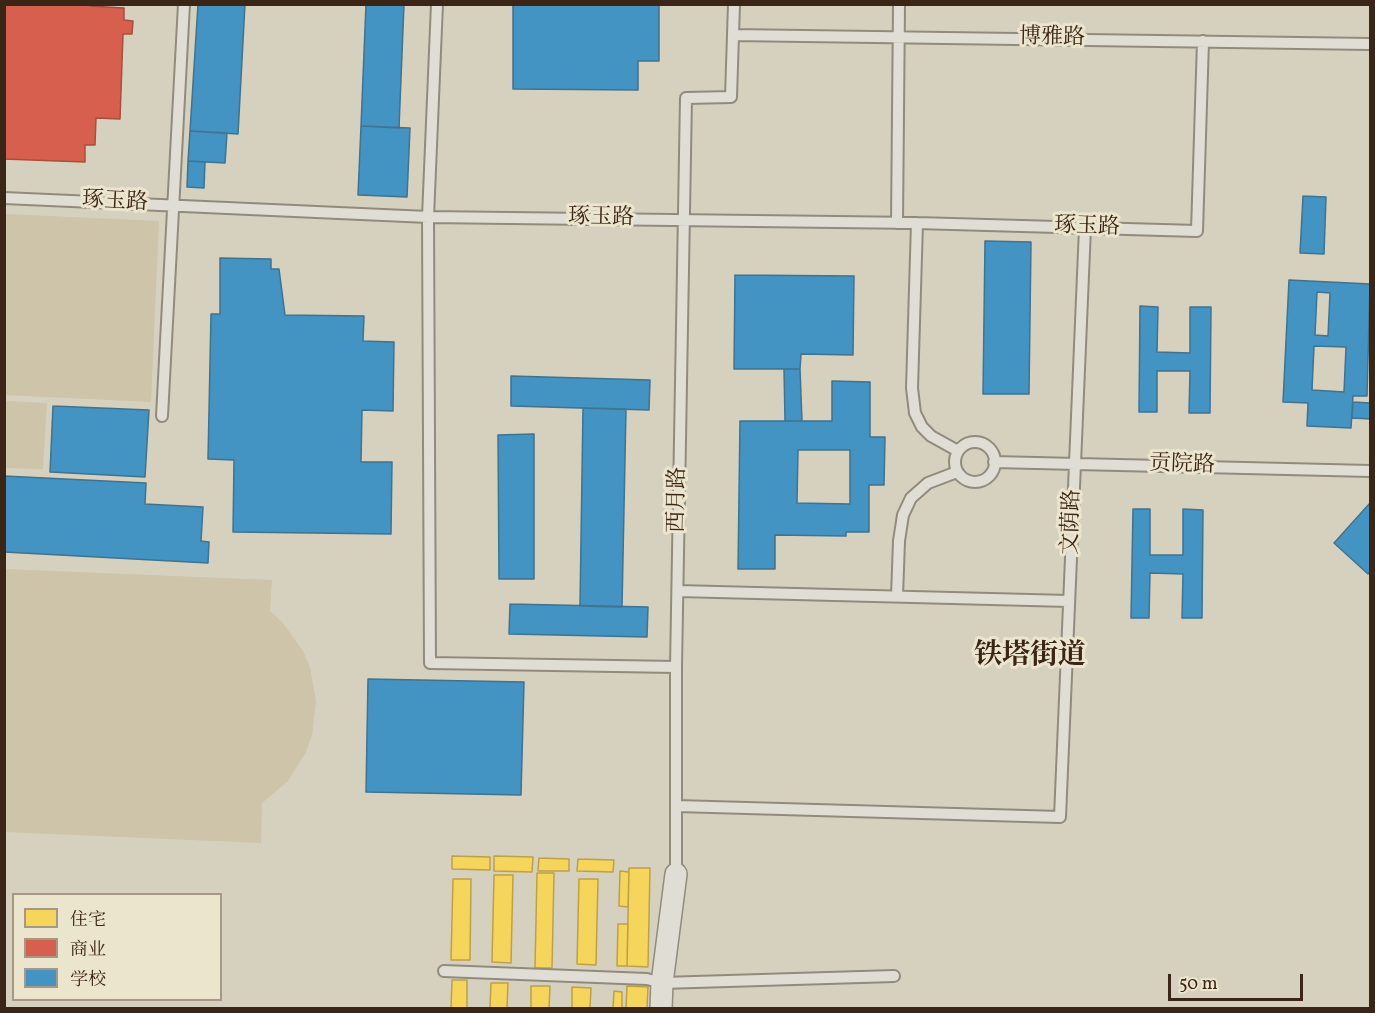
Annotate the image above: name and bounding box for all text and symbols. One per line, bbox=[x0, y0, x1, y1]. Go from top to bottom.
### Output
street label: 博雅路 bbox=[1019, 25, 1085, 53]
street label: 琢玉路 bbox=[81, 188, 149, 218]
street label: 琢玉路 bbox=[568, 205, 634, 233]
street label: 琢玉路 bbox=[1054, 214, 1120, 242]
street label: 贡院路 bbox=[1149, 452, 1215, 480]
street label: 西月路 bbox=[665, 467, 693, 533]
street label: 文荫路 bbox=[1059, 489, 1087, 555]
district label: 铁塔街道 bbox=[974, 641, 1086, 675]
legend bbox=[12, 893, 222, 1001]
text: 住宅 bbox=[70, 908, 106, 933]
text: 商业 bbox=[70, 938, 106, 963]
scale bar bbox=[1171, 962, 1306, 1000]
text: 学校 bbox=[70, 968, 106, 993]
text: 50 m bbox=[1179, 972, 1218, 997]

